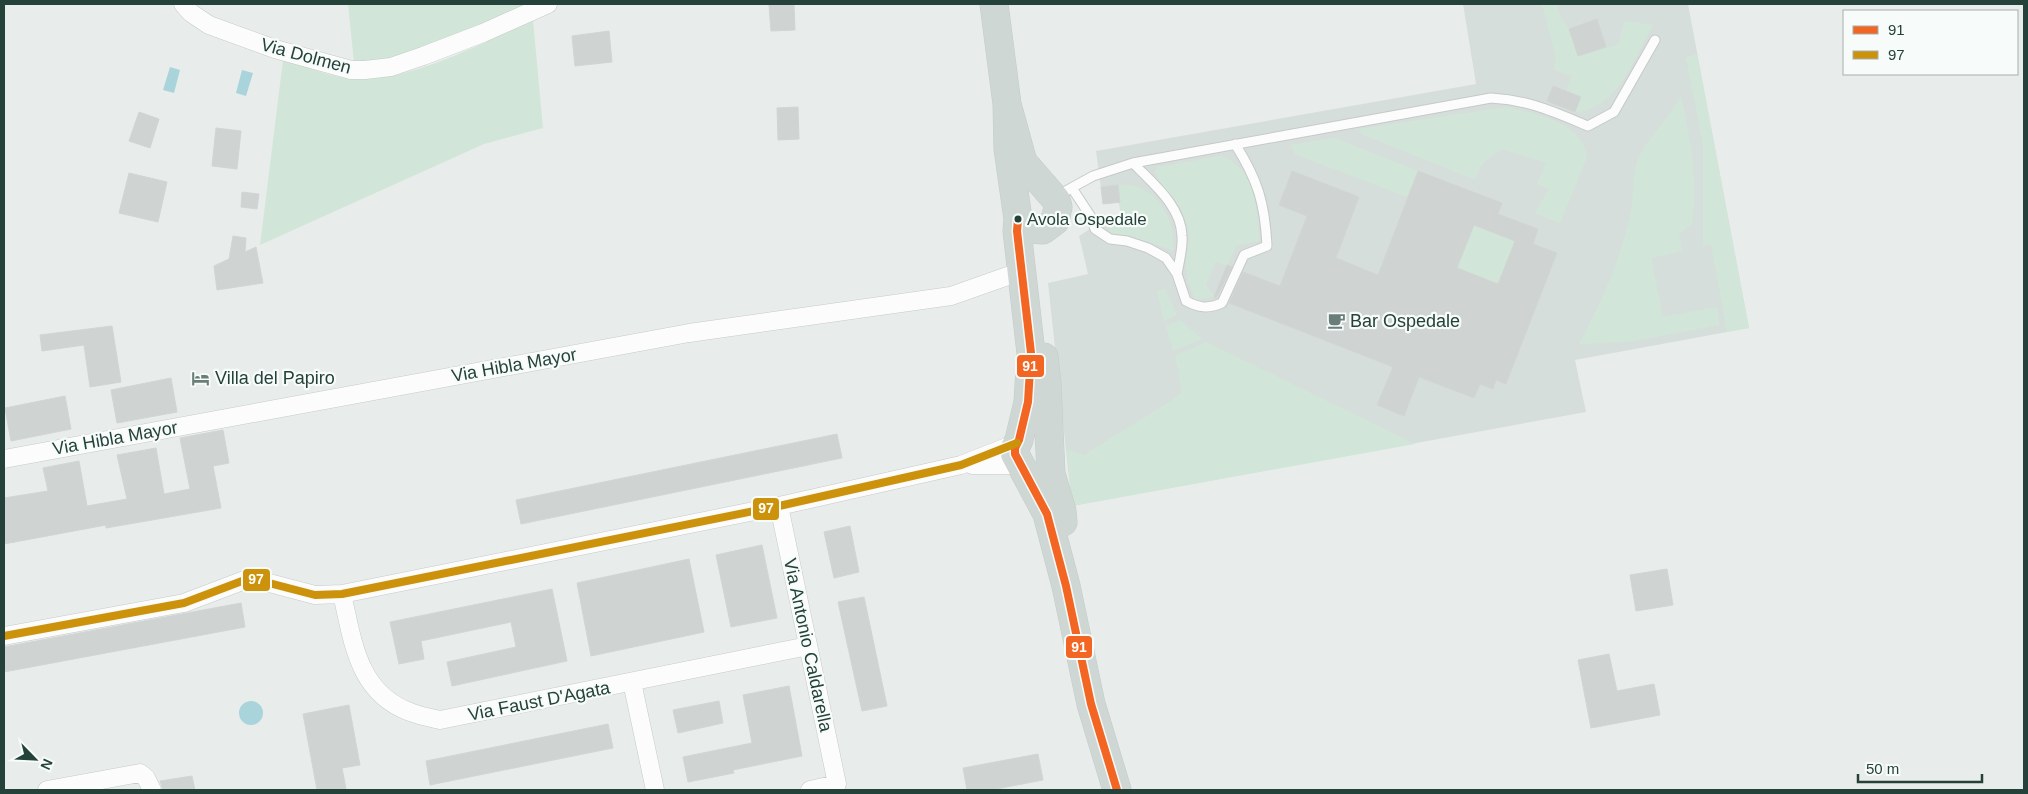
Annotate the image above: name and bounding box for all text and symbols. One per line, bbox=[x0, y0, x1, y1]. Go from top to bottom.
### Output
legend bbox=[1843, 10, 2018, 75]
text: 91 bbox=[1888, 21, 1905, 38]
street label: Via Dolmen bbox=[259, 34, 353, 78]
text: 97 bbox=[1888, 46, 1905, 63]
place label: Avola Ospedale bbox=[1027, 210, 1147, 229]
marker: Avola Ospedale bbox=[1013, 214, 1023, 224]
cafe icon: Bar Ospedale bbox=[1326, 311, 1346, 331]
place label: Bar Ospedale bbox=[1350, 311, 1460, 331]
street label: Via Hibla Mayor bbox=[450, 344, 578, 386]
line badge: 91 bbox=[1016, 354, 1045, 378]
text: 91 bbox=[1022, 358, 1038, 374]
hotel icon: Villa del Papiro bbox=[191, 368, 211, 388]
place label: Villa del Papiro bbox=[215, 368, 335, 388]
street label: Via Hibla Mayor bbox=[51, 417, 179, 459]
line badge: 97 bbox=[752, 497, 780, 521]
text: 97 bbox=[758, 500, 774, 516]
street label: Via Antonio Caldarella bbox=[780, 556, 836, 735]
line badge: 97 bbox=[242, 568, 271, 592]
text: 97 bbox=[248, 571, 264, 587]
line badge: 91 bbox=[1065, 635, 1093, 659]
text: 91 bbox=[1071, 639, 1087, 655]
street label: Via Faust D'Agata bbox=[466, 677, 613, 725]
north arrow bbox=[10, 734, 60, 784]
scale bar bbox=[1858, 752, 1982, 784]
text: N bbox=[38, 756, 56, 772]
text: 50 m bbox=[1866, 760, 1899, 777]

